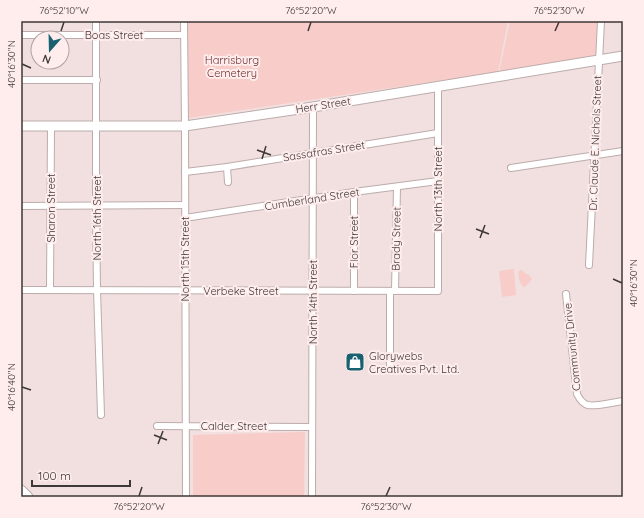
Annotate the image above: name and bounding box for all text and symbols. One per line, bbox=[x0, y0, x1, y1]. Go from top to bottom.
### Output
text: 76°52'10"W bbox=[39, 4, 89, 17]
text: 76°52'20"W bbox=[285, 4, 337, 17]
text: 76°52'30"W bbox=[533, 4, 585, 17]
street label: Boas Street bbox=[85, 28, 144, 42]
north arrow bbox=[30, 30, 70, 70]
text: 40°16'30"N bbox=[5, 40, 18, 88]
text: N bbox=[40, 51, 53, 67]
park label: Harrisburg Cemetery bbox=[205, 53, 259, 80]
street label: Dr. Claude E. Nichols Street bbox=[586, 75, 604, 211]
street label: Herr Street bbox=[294, 94, 352, 116]
street label: Sassafras Street bbox=[282, 138, 366, 164]
street label: North 13th Street bbox=[431, 146, 445, 231]
street label: Sharon Street bbox=[44, 173, 58, 243]
street label: North 16th Street bbox=[90, 175, 104, 260]
street label: Cumberland Street bbox=[264, 185, 361, 213]
street label: Brady Street bbox=[388, 207, 404, 271]
street label: Flor Street bbox=[347, 215, 361, 268]
street label: North 15th Street bbox=[178, 216, 192, 301]
street label: North 14th Street bbox=[306, 259, 320, 344]
text: 40°16'30"N bbox=[627, 259, 640, 307]
street label: Verbeke Street bbox=[203, 284, 279, 298]
street label: Community Drive bbox=[560, 302, 584, 392]
place label: Glorywebs Creatives Pvt. Ltd. bbox=[369, 349, 459, 376]
shop icon: Glorywebs Creatives Pvt. Ltd. bbox=[344, 351, 366, 373]
text: 40°16'40"N bbox=[5, 363, 18, 411]
street label: Calder Street bbox=[201, 419, 267, 433]
scale bar bbox=[32, 462, 130, 488]
text: 100 m bbox=[38, 468, 71, 483]
text: 76°52'20"W bbox=[113, 500, 165, 513]
text: 76°52'30"W bbox=[360, 500, 412, 513]

